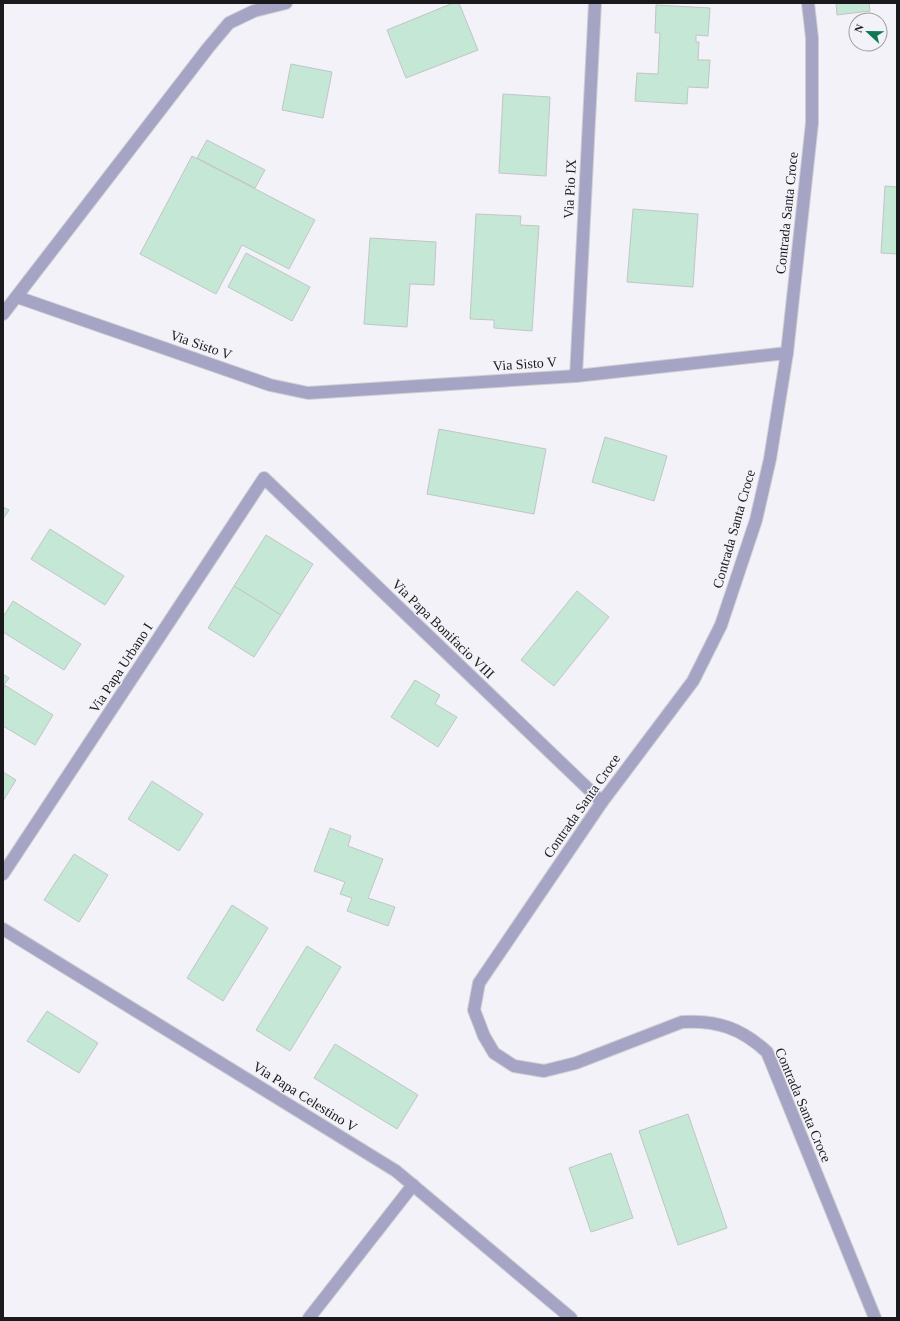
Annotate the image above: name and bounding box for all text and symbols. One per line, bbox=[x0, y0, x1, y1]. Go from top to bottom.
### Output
north arrow bbox=[848, 12, 888, 52]
text: N bbox=[852, 22, 866, 34]
street label: Contrada Santa Croce bbox=[773, 151, 801, 275]
street label: Via Pio IX bbox=[561, 159, 579, 219]
street label: Via Sisto V bbox=[168, 327, 234, 363]
street label: Via Sisto V bbox=[492, 354, 558, 374]
street label: Contrada Santa Croce bbox=[710, 468, 758, 590]
street label: Via Papa Bonifacio VIII bbox=[389, 576, 497, 682]
street label: Via Papa Urbano I bbox=[86, 620, 156, 716]
street label: Contrada Santa Croce bbox=[541, 751, 623, 861]
street label: Contrada Santa Croce bbox=[772, 1046, 834, 1164]
street label: Via Papa Celestino V bbox=[250, 1059, 360, 1135]

